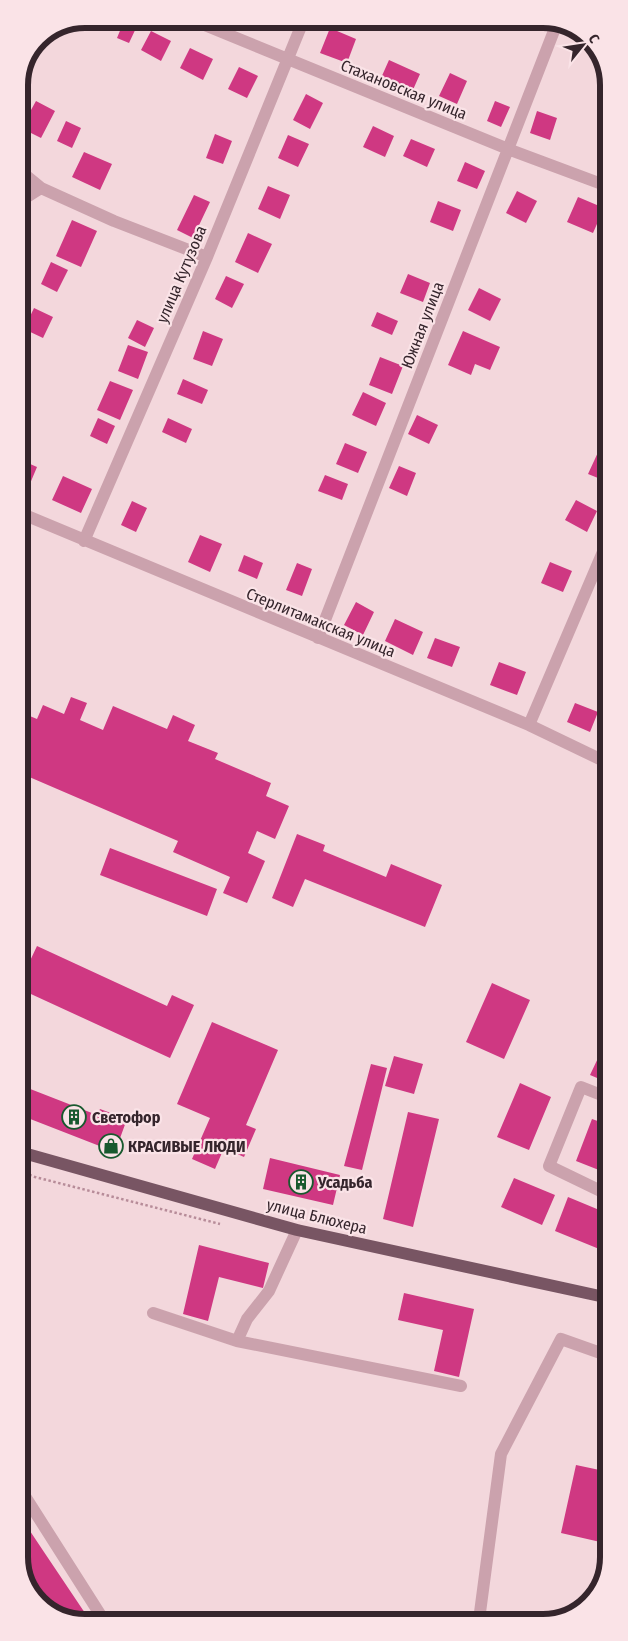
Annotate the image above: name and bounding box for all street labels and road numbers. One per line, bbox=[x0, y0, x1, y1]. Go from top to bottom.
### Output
street label: Стахановская улица bbox=[338, 55, 470, 123]
street label: улица Кутузова bbox=[152, 222, 211, 326]
street label: Южная улица bbox=[397, 279, 448, 371]
street label: Стерлитамакская улица bbox=[244, 584, 398, 661]
street label: улица Блюхера bbox=[265, 1195, 369, 1238]

